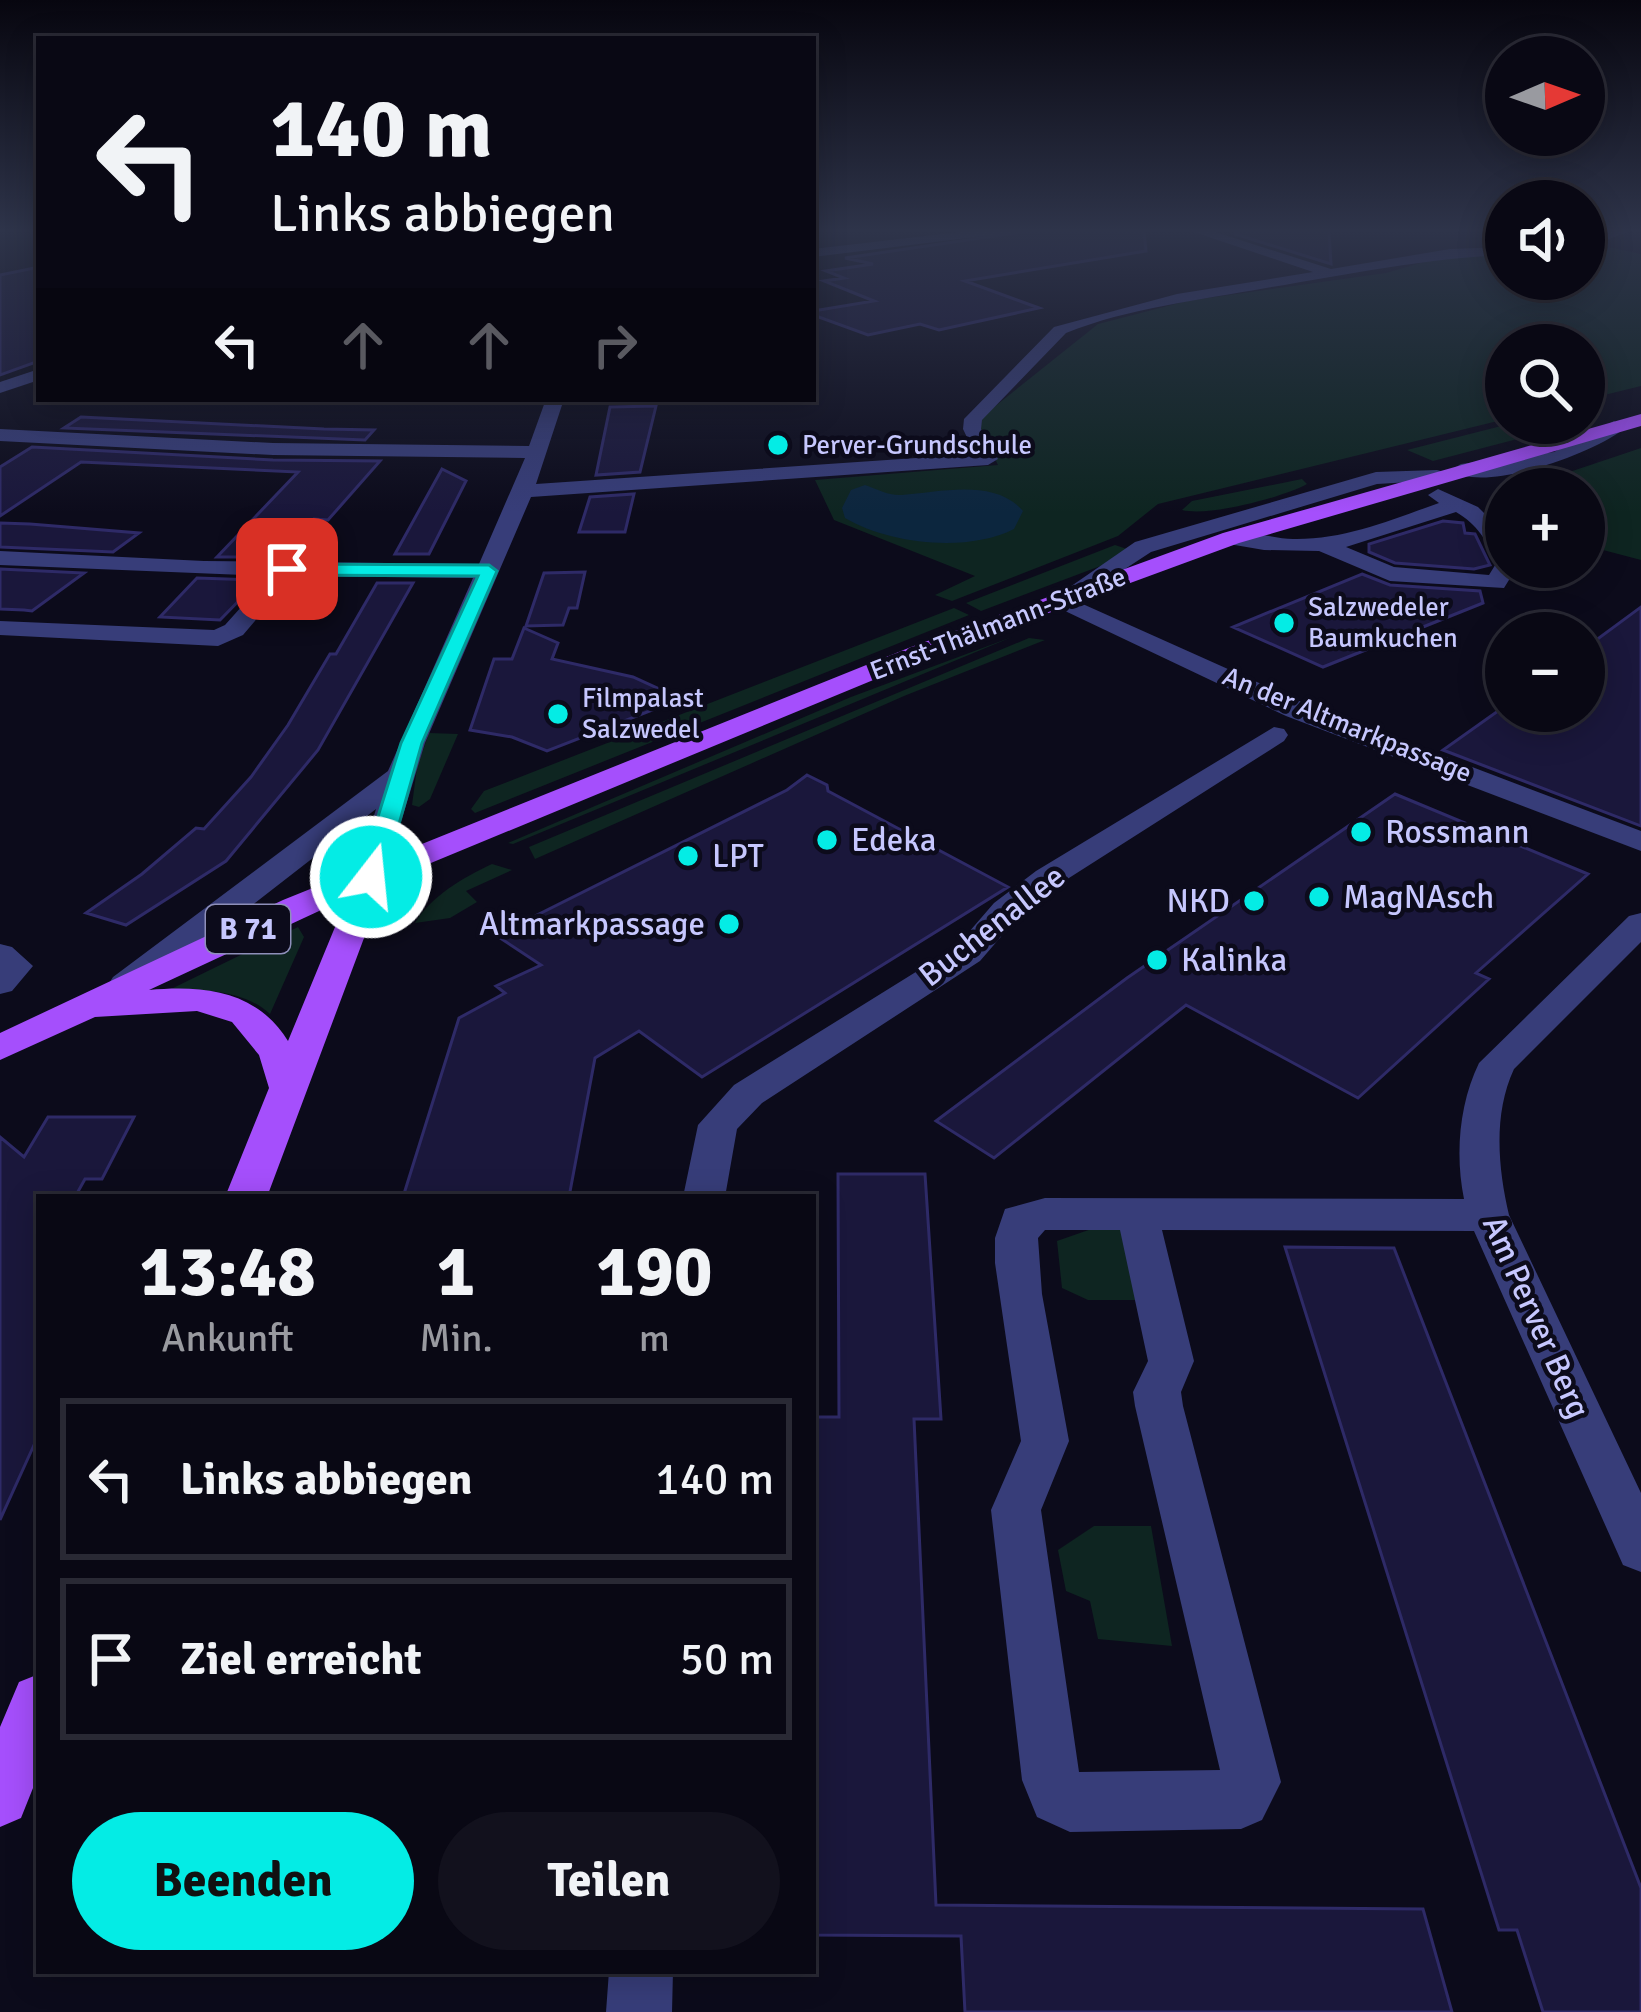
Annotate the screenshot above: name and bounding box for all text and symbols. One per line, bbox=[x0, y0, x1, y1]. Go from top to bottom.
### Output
north arrow bbox=[1485, 36, 1605, 156]
map controls bbox=[1485, 36, 1605, 732]
text: 140 m bbox=[270, 77, 492, 181]
icon: left bbox=[72, 84, 228, 240]
text: Links abbiegen bbox=[270, 180, 615, 247]
button: sound bbox=[1485, 180, 1605, 300]
icon: left bbox=[204, 312, 270, 378]
icon: ahead bbox=[330, 312, 396, 378]
icon: ahead bbox=[456, 312, 522, 378]
icon: right bbox=[582, 312, 648, 378]
button: search bbox=[1485, 324, 1605, 444]
place label: Perver-Grundschule bbox=[802, 429, 1032, 462]
marker: Perver-Grundschule bbox=[765, 432, 791, 458]
button: + bbox=[1485, 468, 1605, 588]
pin bbox=[236, 518, 338, 620]
icon: arrive bbox=[254, 536, 320, 602]
street label: Ernst-Thälmann-Straße bbox=[865, 560, 1131, 688]
place label: Salzwedeler Baumkuchen bbox=[1308, 591, 1458, 655]
marker: Salzwedeler Baumkuchen bbox=[1271, 610, 1297, 636]
button: − bbox=[1485, 612, 1605, 732]
street label: An der Altmarkpassage bbox=[1218, 660, 1476, 790]
place label: Filmpalast Salzwedel bbox=[582, 682, 704, 746]
marker: Filmpalast Salzwedel bbox=[545, 701, 571, 727]
place label: Rossmann bbox=[1385, 812, 1529, 853]
position arrow bbox=[308, 814, 434, 940]
marker: Rossmann bbox=[1348, 819, 1374, 845]
place label: Edeka bbox=[851, 820, 937, 861]
marker: Edeka bbox=[814, 827, 840, 853]
place label: LPT bbox=[712, 836, 764, 877]
marker: LPT bbox=[675, 843, 701, 869]
street label: Buchenallee bbox=[911, 856, 1073, 996]
place label: MagNAsch bbox=[1343, 877, 1494, 918]
place label: NKD bbox=[1167, 881, 1230, 922]
marker: MagNAsch bbox=[1306, 884, 1332, 910]
marker: NKD bbox=[1241, 888, 1267, 914]
place label: Altmarkpassage bbox=[479, 904, 705, 945]
road number: B 71 bbox=[206, 905, 290, 953]
marker: Altmarkpassage bbox=[716, 911, 742, 937]
place label: Kalinka bbox=[1181, 940, 1287, 981]
marker: Kalinka bbox=[1144, 947, 1170, 973]
street label: Am Perver Berg bbox=[1473, 1209, 1599, 1425]
text: 13:48 bbox=[139, 1227, 316, 1316]
text: 1 bbox=[437, 1227, 475, 1316]
text: 190 bbox=[596, 1227, 713, 1316]
text: Ankunft bbox=[162, 1314, 294, 1362]
text: Min. bbox=[419, 1314, 493, 1362]
text: m bbox=[639, 1314, 670, 1362]
icon: left bbox=[78, 1446, 144, 1512]
text: Links abbiegen bbox=[180, 1452, 472, 1507]
text: 140 m bbox=[655, 1452, 774, 1507]
icon: arrive bbox=[78, 1626, 144, 1692]
text: Ziel erreicht bbox=[180, 1632, 422, 1687]
text: 50 m bbox=[680, 1632, 774, 1687]
button: Beenden bbox=[72, 1812, 414, 1950]
button: Teilen bbox=[438, 1812, 780, 1950]

